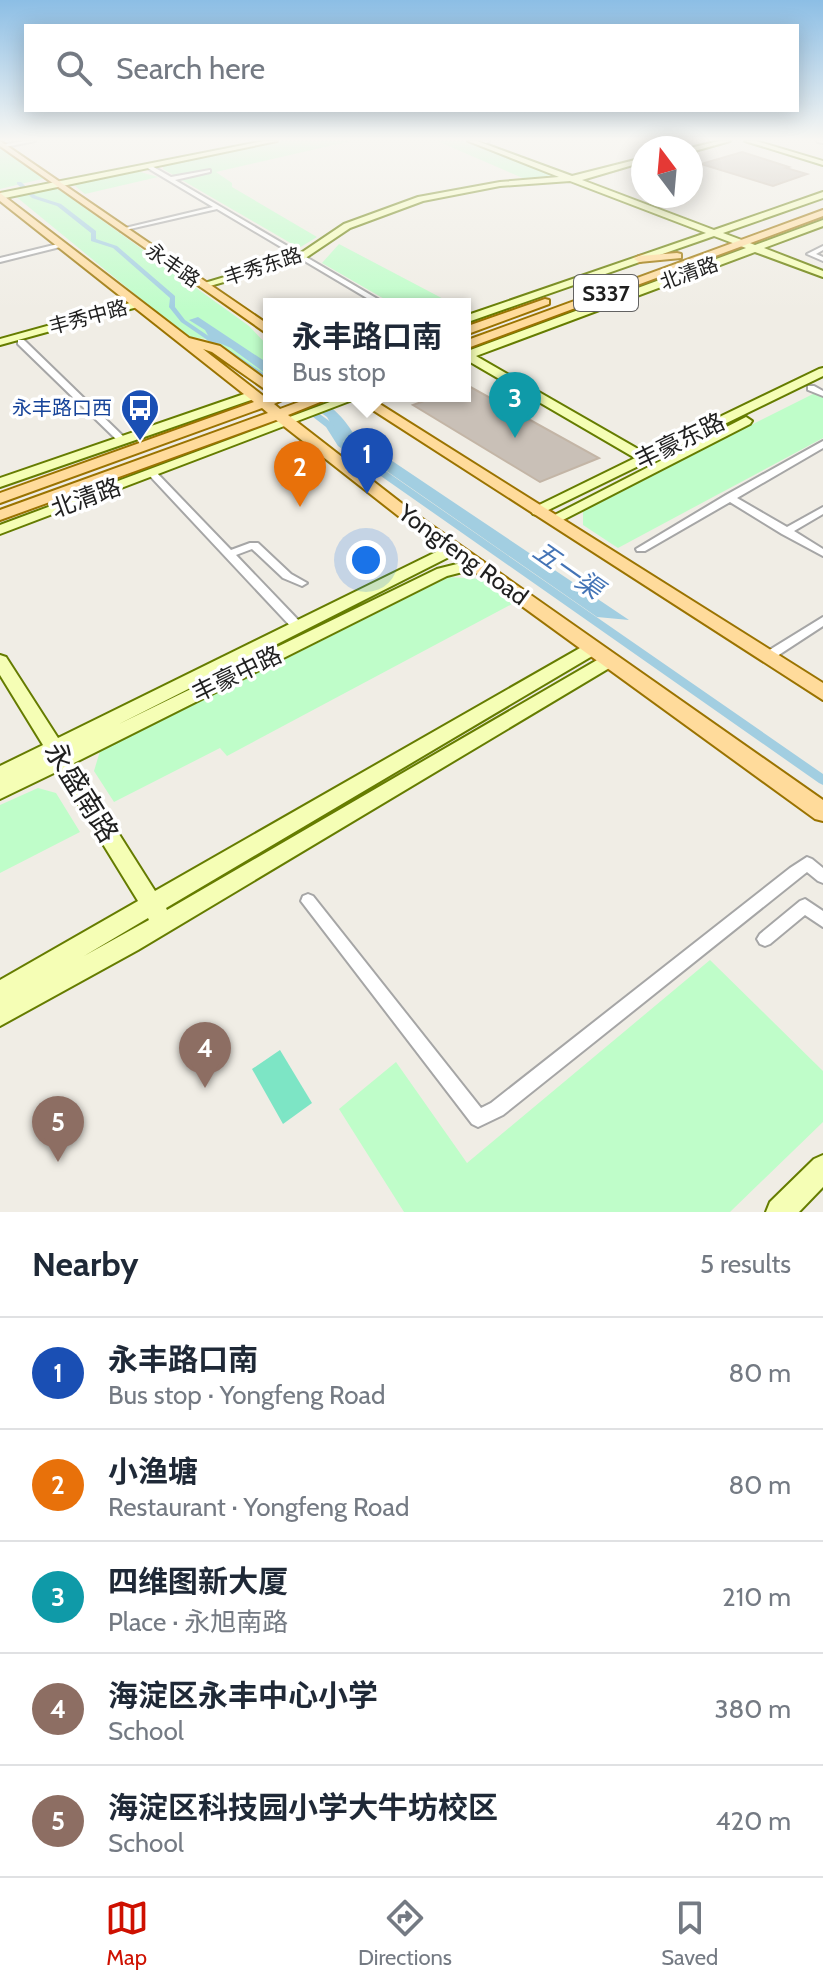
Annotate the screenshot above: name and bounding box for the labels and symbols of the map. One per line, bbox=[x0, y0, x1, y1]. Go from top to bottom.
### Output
north arrow bbox=[631, 136, 703, 208]
street label: 永丰路 bbox=[142, 238, 204, 292]
street label: 丰秀东路 bbox=[221, 242, 305, 290]
street label: 北清路 bbox=[657, 251, 721, 295]
road number: S337 bbox=[574, 275, 638, 311]
street label: 丰秀中路 bbox=[46, 295, 130, 339]
pin: 3 bbox=[489, 372, 541, 438]
bus stop icon: 永丰路口西 bbox=[119, 387, 161, 442]
place label: 永丰路口西 bbox=[12, 396, 112, 420]
street label: 丰豪东路 bbox=[630, 406, 729, 475]
pin: 1 bbox=[341, 428, 393, 494]
pin: 2 bbox=[274, 441, 326, 507]
street label: 北清路 bbox=[47, 472, 125, 523]
street label: Yongfeng Road bbox=[392, 497, 534, 611]
water label: 五一渠 bbox=[527, 535, 612, 608]
your location bbox=[346, 540, 386, 580]
street label: 丰豪中路 bbox=[187, 639, 286, 708]
street label: 永盛南路 bbox=[38, 735, 126, 849]
pin: 4 bbox=[179, 1022, 231, 1088]
pin: 5 bbox=[32, 1096, 84, 1162]

